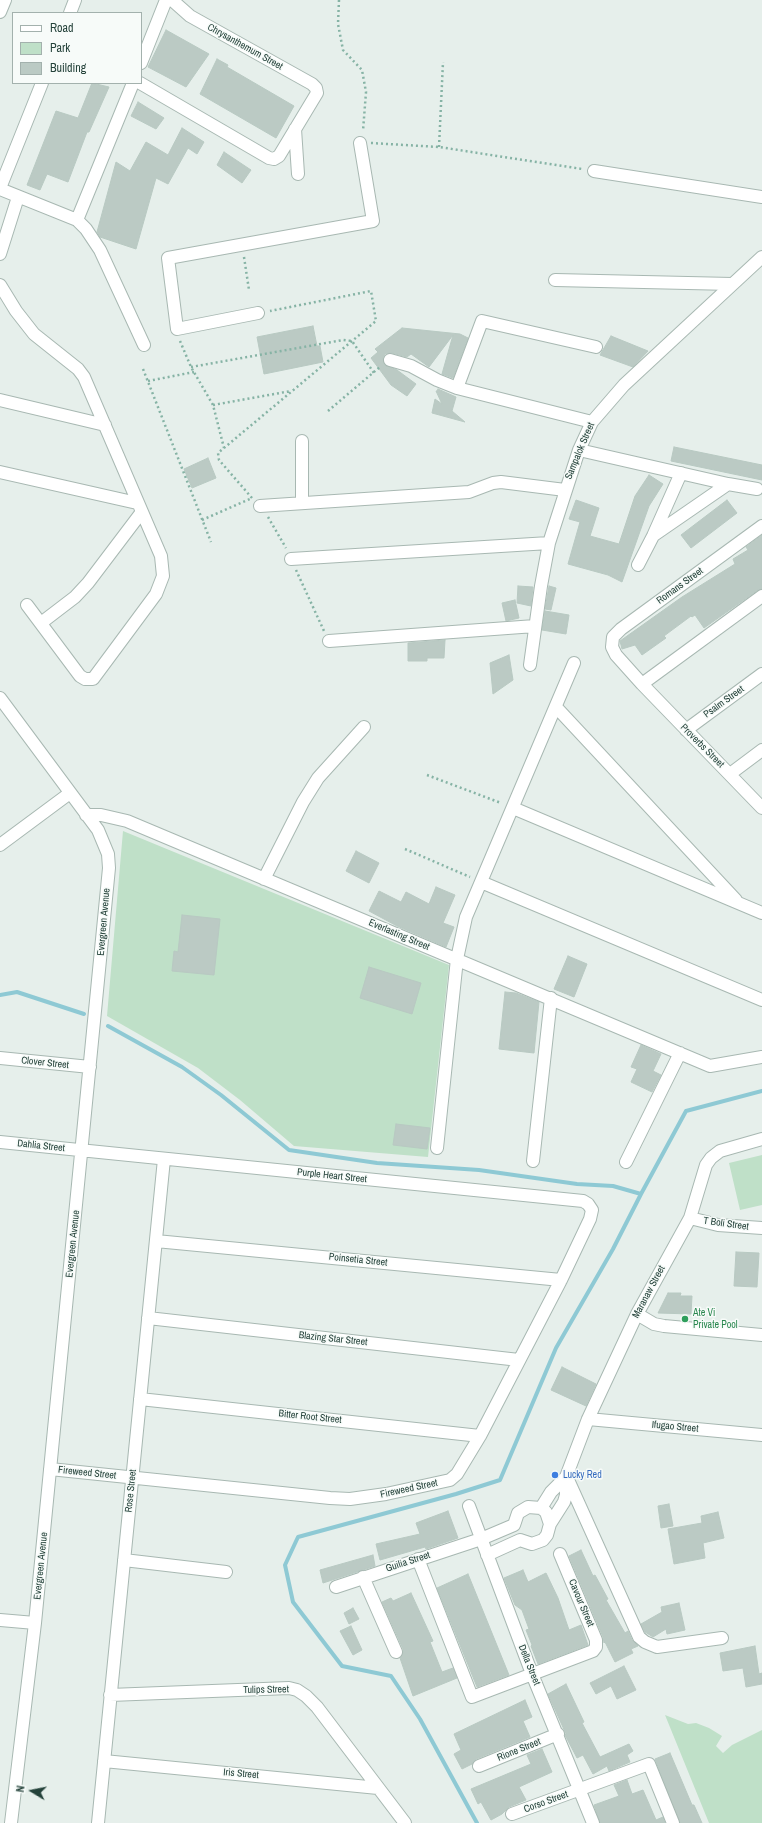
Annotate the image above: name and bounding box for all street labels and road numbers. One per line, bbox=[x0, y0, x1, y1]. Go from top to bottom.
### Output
street label: Chrysanthemum Street bbox=[205, 21, 285, 73]
street label: Sampalok Street bbox=[563, 421, 597, 481]
street label: Romans Street bbox=[654, 565, 706, 607]
street label: Psalm Street bbox=[701, 683, 747, 721]
street label: Proverbs Street bbox=[678, 722, 726, 770]
street label: Evergreen Avenue bbox=[95, 888, 113, 956]
street label: Everlasting Street bbox=[367, 917, 431, 953]
street label: Clover Street bbox=[21, 1055, 69, 1071]
street label: Dahlia Street bbox=[17, 1138, 65, 1154]
street label: Purple Heart Street bbox=[296, 1166, 368, 1186]
street label: Evergreen Avenue bbox=[63, 1210, 83, 1278]
street label: T Boli Street bbox=[703, 1215, 749, 1233]
street label: Poinsetia Street bbox=[328, 1251, 388, 1269]
street label: Maranaw Street bbox=[630, 1264, 668, 1320]
street label: Blazing Star Street bbox=[298, 1329, 368, 1349]
street label: Bitter Root Street bbox=[278, 1408, 342, 1426]
street label: Ifugao Street bbox=[651, 1419, 699, 1435]
street label: Fireweed Street bbox=[57, 1464, 117, 1482]
street label: Rose Street bbox=[123, 1469, 139, 1513]
street label: Fireweed Street bbox=[379, 1477, 439, 1501]
street label: Evergreen Avenue bbox=[31, 1532, 51, 1600]
street label: Guilia Street bbox=[384, 1549, 432, 1575]
street label: Cavour Street bbox=[566, 1577, 596, 1629]
street label: Della Street bbox=[515, 1643, 543, 1687]
street label: Tulips Street bbox=[243, 1684, 289, 1696]
street label: Rione Street bbox=[495, 1736, 543, 1764]
street label: Iris Street bbox=[223, 1766, 259, 1782]
street label: Corso Street bbox=[522, 1788, 570, 1816]

